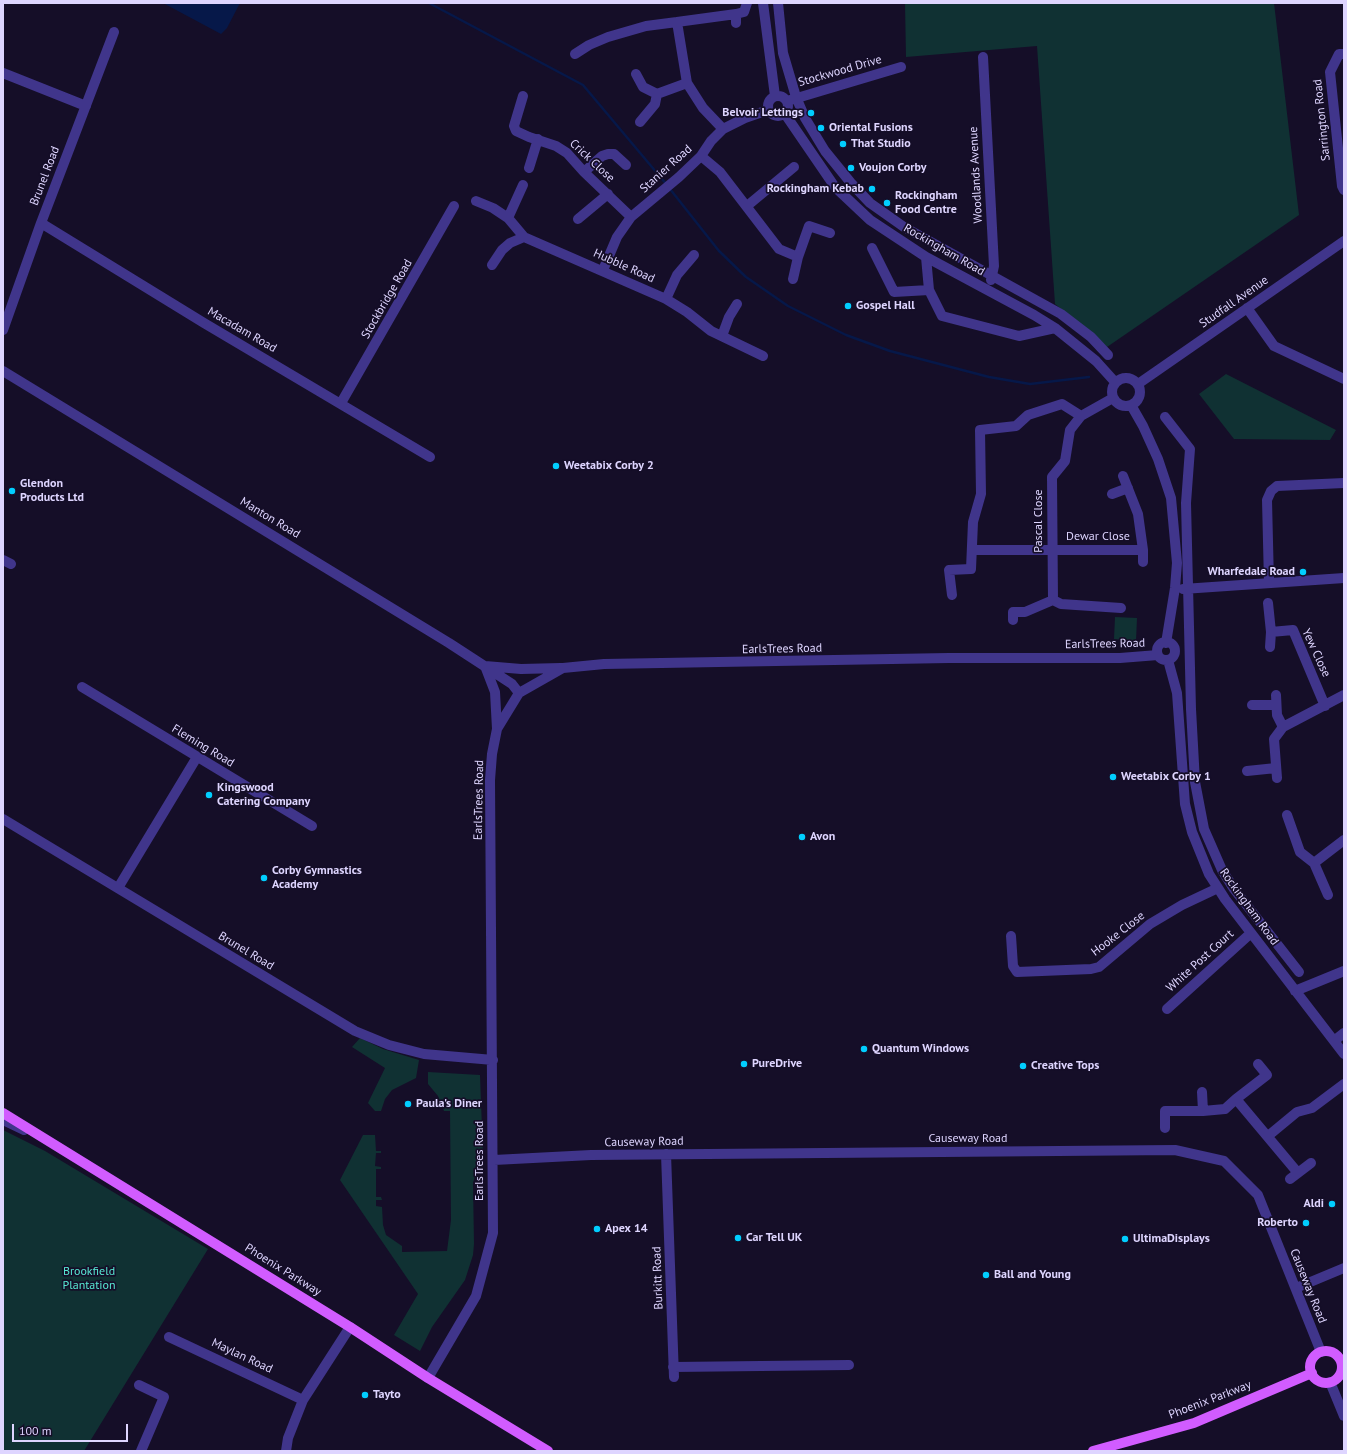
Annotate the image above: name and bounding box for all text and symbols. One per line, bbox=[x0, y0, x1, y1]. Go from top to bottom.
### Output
street label: Stockwood Drive bbox=[797, 52, 883, 90]
street label: Sarrington Road bbox=[1311, 78, 1333, 162]
place label: Belvoir Lettings bbox=[722, 106, 803, 120]
marker: Belvoir Lettings bbox=[806, 108, 816, 118]
place label: Oriental Fusions bbox=[829, 121, 913, 135]
marker: Oriental Fusions bbox=[816, 123, 826, 133]
street label: Woodlands Avenue bbox=[966, 126, 986, 224]
street label: Crick Close bbox=[567, 137, 617, 185]
place label: That Studio bbox=[851, 137, 911, 151]
marker: That Studio bbox=[838, 139, 848, 149]
street label: Stanier Road bbox=[637, 142, 695, 196]
street label: Brunel Road bbox=[27, 144, 63, 208]
place label: Voujon Corby bbox=[859, 161, 926, 175]
marker: Voujon Corby bbox=[846, 163, 856, 173]
place label: Rockingham Kebab bbox=[767, 182, 864, 196]
marker: Rockingham Kebab bbox=[867, 184, 877, 194]
place label: Rockingham Food Centre bbox=[895, 189, 958, 217]
marker: Rockingham Food Centre bbox=[882, 198, 892, 208]
street label: Rockingham Road bbox=[901, 221, 987, 279]
street label: Hubble Road bbox=[591, 246, 657, 286]
street label: Stockbridge Road bbox=[358, 257, 416, 341]
street label: Studfall Avenue bbox=[1197, 273, 1271, 331]
place label: Gospel Hall bbox=[856, 299, 915, 313]
marker: Gospel Hall bbox=[843, 301, 853, 311]
street label: Macadam Road bbox=[205, 304, 279, 356]
place label: Weetabix Corby 2 bbox=[564, 459, 654, 473]
marker: Weetabix Corby 2 bbox=[551, 461, 561, 471]
place label: Glendon Products Ltd bbox=[20, 477, 84, 505]
marker: Glendon Products Ltd bbox=[7, 486, 17, 496]
street label: Pascal Close bbox=[1032, 489, 1046, 553]
street label: Manton Road bbox=[237, 494, 303, 542]
street label: Dewar Close bbox=[1066, 530, 1130, 544]
place label: Wharfedale Road bbox=[1207, 565, 1295, 579]
marker: Wharfedale Road bbox=[1298, 567, 1308, 577]
street label: Yew Close bbox=[1299, 627, 1333, 679]
street label: EarlsTrees Road bbox=[1065, 636, 1145, 652]
street label: EarlsTrees Road bbox=[742, 641, 822, 657]
street label: Fleming Road bbox=[169, 722, 237, 770]
street label: EarlsTrees Road bbox=[471, 760, 487, 840]
place label: Weetabix Corby 1 bbox=[1121, 770, 1211, 784]
marker: Weetabix Corby 1 bbox=[1108, 772, 1118, 782]
place label: Kingswood Catering Company bbox=[217, 781, 310, 809]
marker: Kingswood Catering Company bbox=[204, 790, 214, 800]
place label: Avon bbox=[810, 830, 835, 844]
marker: Avon bbox=[797, 832, 807, 842]
place label: Corby Gymnastics Academy bbox=[272, 864, 362, 892]
street label: Rockingham Road bbox=[1216, 866, 1282, 948]
marker: Corby Gymnastics Academy bbox=[259, 873, 269, 883]
street label: Hooke Close bbox=[1088, 909, 1148, 959]
street label: White Post Court bbox=[1163, 927, 1237, 995]
street label: Brunel Road bbox=[216, 929, 276, 973]
place label: Quantum Windows bbox=[872, 1042, 969, 1056]
marker: Quantum Windows bbox=[859, 1044, 869, 1054]
place label: PureDrive bbox=[752, 1057, 802, 1071]
marker: PureDrive bbox=[739, 1059, 749, 1069]
place label: Creative Tops bbox=[1031, 1059, 1099, 1073]
marker: Creative Tops bbox=[1018, 1061, 1028, 1071]
place label: Paula's Diner bbox=[416, 1097, 482, 1111]
marker: Paula's Diner bbox=[403, 1099, 413, 1109]
street label: EarlsTrees Road bbox=[473, 1121, 487, 1201]
street label: Causeway Road bbox=[928, 1132, 1008, 1146]
street label: Causeway Road bbox=[604, 1134, 684, 1150]
place label: Aldi bbox=[1304, 1197, 1324, 1211]
marker: Aldi bbox=[1327, 1199, 1337, 1209]
place label: Roberto bbox=[1257, 1216, 1298, 1230]
marker: Roberto bbox=[1301, 1218, 1311, 1228]
place label: Apex 14 bbox=[605, 1222, 648, 1236]
marker: Apex 14 bbox=[592, 1224, 602, 1234]
place label: Car Tell UK bbox=[746, 1231, 802, 1245]
place label: UltimaDisplays bbox=[1133, 1232, 1210, 1246]
marker: Car Tell UK bbox=[733, 1233, 743, 1243]
marker: UltimaDisplays bbox=[1120, 1234, 1130, 1244]
street label: Phoenix Parkway bbox=[242, 1241, 324, 1299]
street label: Burkitt Road bbox=[650, 1246, 666, 1310]
street label: Causeway Road bbox=[1287, 1247, 1329, 1325]
park label: Brookfield Plantation bbox=[62, 1265, 116, 1293]
place label: Ball and Young bbox=[994, 1268, 1071, 1282]
marker: Ball and Young bbox=[981, 1270, 991, 1280]
street label: Maylan Road bbox=[209, 1336, 275, 1376]
street label: Phoenix Parkway bbox=[1167, 1378, 1253, 1422]
place label: Tayto bbox=[373, 1388, 401, 1402]
marker: Tayto bbox=[360, 1390, 370, 1400]
scale bar bbox=[14, 1416, 130, 1442]
text: 100 m bbox=[19, 1423, 52, 1438]

